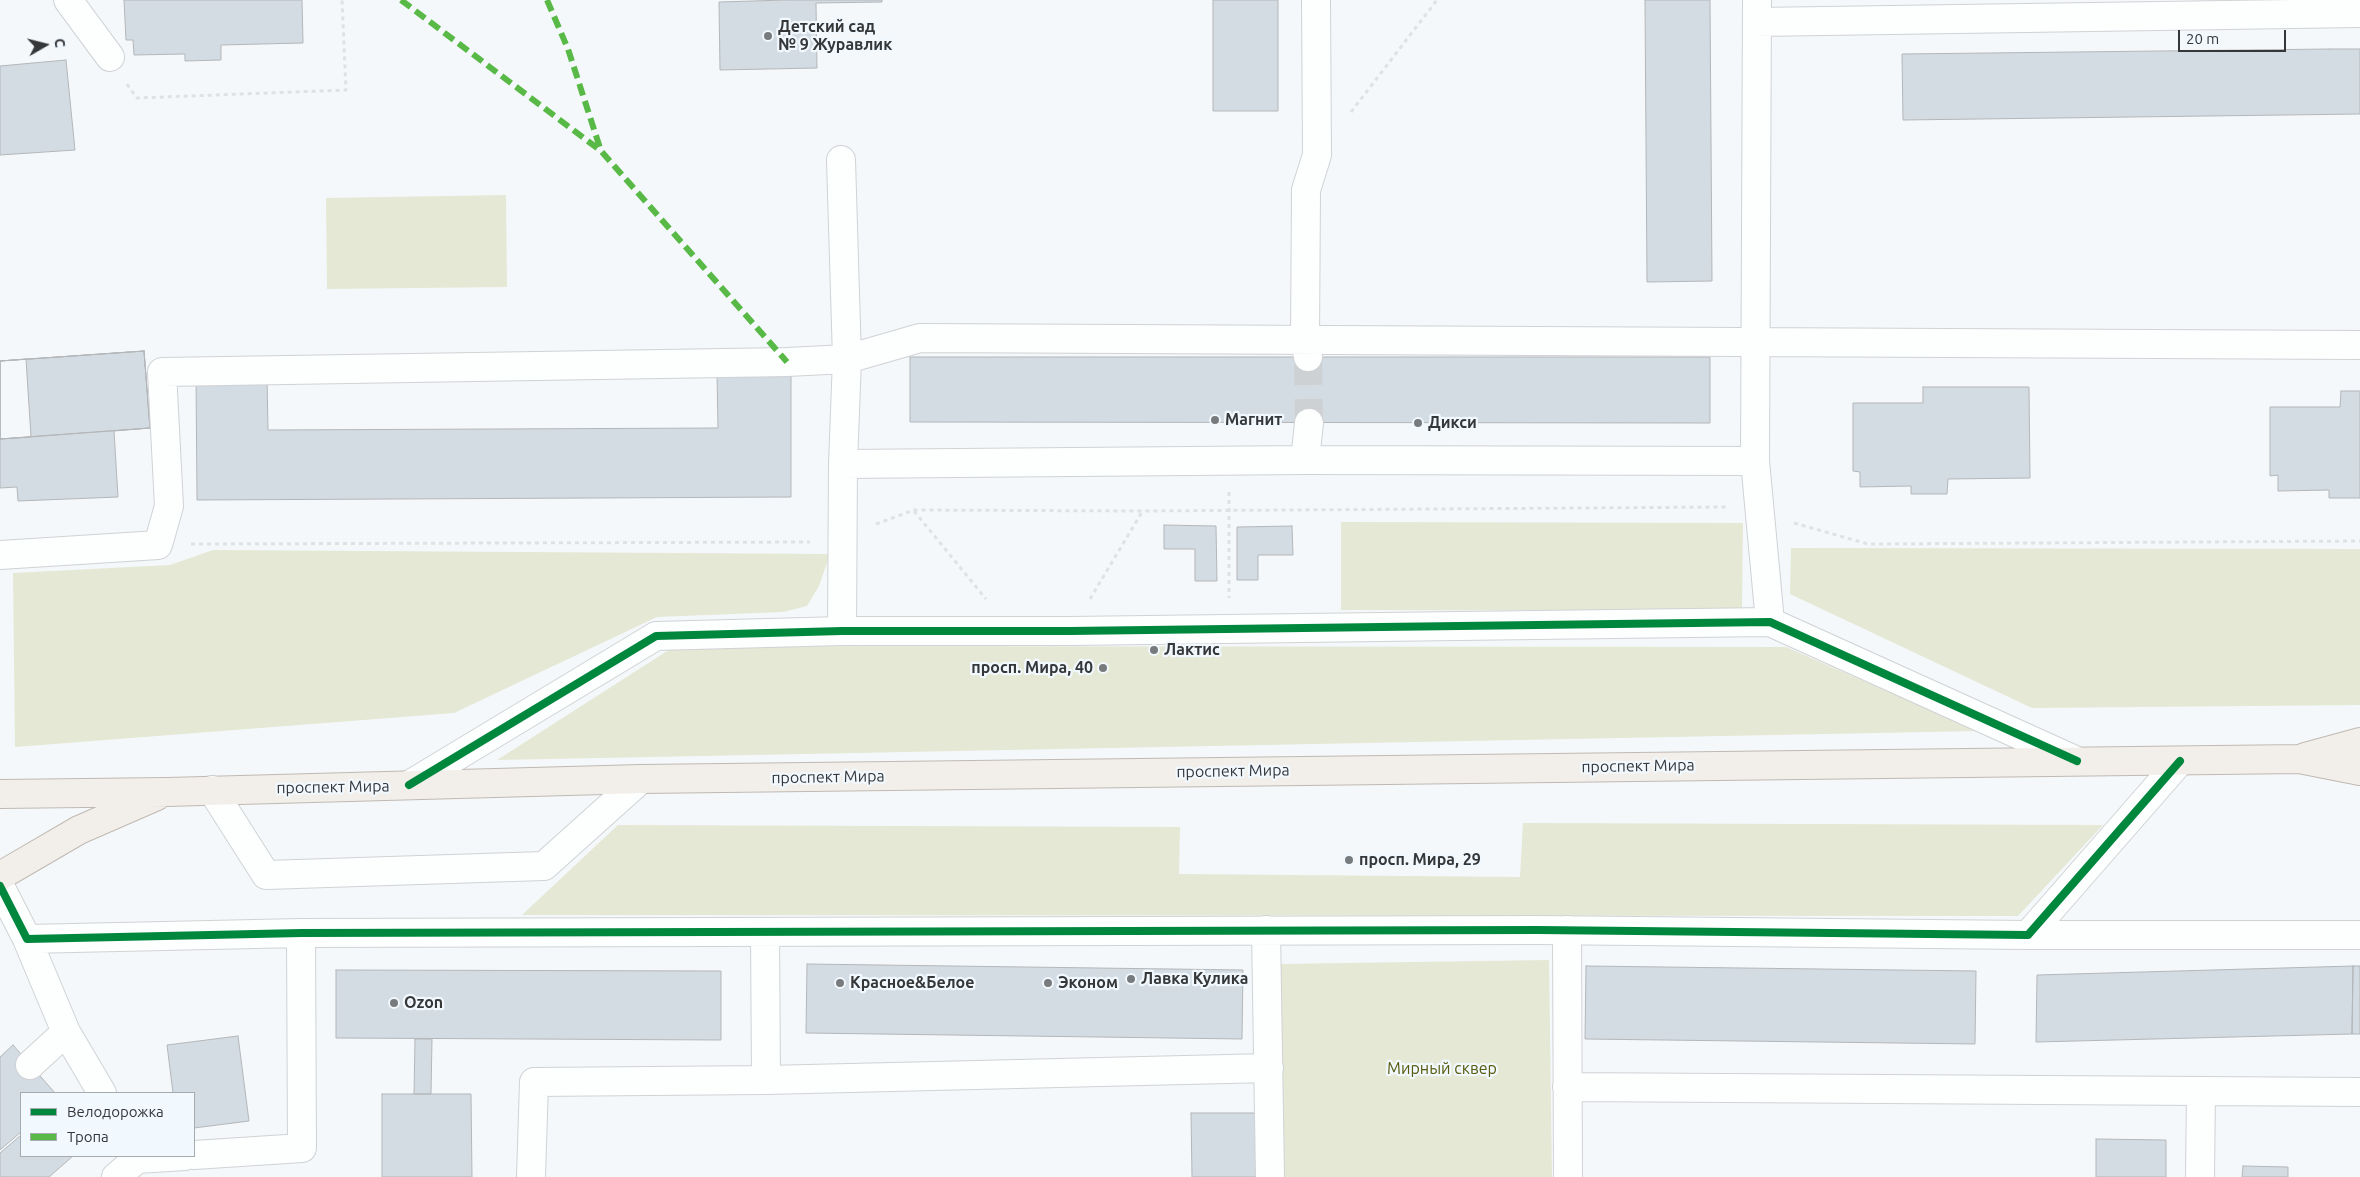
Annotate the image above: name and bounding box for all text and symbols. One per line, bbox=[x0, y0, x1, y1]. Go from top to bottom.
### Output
place label: Детский сад № 9 Журавлик bbox=[778, 17, 892, 55]
north arrow bbox=[20, 20, 70, 70]
scale bar bbox=[2180, 20, 2288, 52]
marker: Детский сад № 9 Журавлик bbox=[762, 30, 774, 42]
text: 20 m bbox=[2186, 30, 2219, 47]
text: С bbox=[51, 37, 68, 48]
place label: Магнит bbox=[1225, 410, 1282, 430]
place label: Дикси bbox=[1428, 413, 1477, 433]
marker: Магнит bbox=[1209, 414, 1221, 426]
marker: Дикси bbox=[1412, 417, 1424, 429]
place label: Лактис bbox=[1164, 640, 1220, 660]
marker: Лактис bbox=[1148, 644, 1160, 656]
place label: просп. Мира, 40 bbox=[971, 658, 1093, 678]
marker: просп. Мира, 40 bbox=[1097, 662, 1109, 674]
street label: проспект Мира bbox=[1581, 755, 1695, 777]
street label: проспект Мира bbox=[1176, 760, 1290, 782]
street label: проспект Мира bbox=[771, 766, 885, 788]
street label: проспект Мира bbox=[276, 776, 390, 798]
place label: просп. Мира, 29 bbox=[1359, 850, 1481, 870]
marker: просп. Мира, 29 bbox=[1343, 854, 1355, 866]
place label: Лавка Кулика bbox=[1141, 969, 1248, 989]
place label: Красное&Белое bbox=[850, 973, 974, 993]
place label: Эконом bbox=[1058, 973, 1118, 993]
marker: Лавка Кулика bbox=[1125, 973, 1137, 985]
marker: Красное&Белое bbox=[834, 977, 846, 989]
marker: Эконом bbox=[1042, 977, 1054, 989]
place label: Ozon bbox=[404, 993, 443, 1013]
marker: Ozon bbox=[388, 997, 400, 1009]
park label: Мирный сквер bbox=[1387, 1059, 1497, 1079]
legend bbox=[20, 1092, 195, 1157]
text: Велодорожка bbox=[67, 1103, 164, 1120]
text: Тропа bbox=[67, 1128, 109, 1145]

